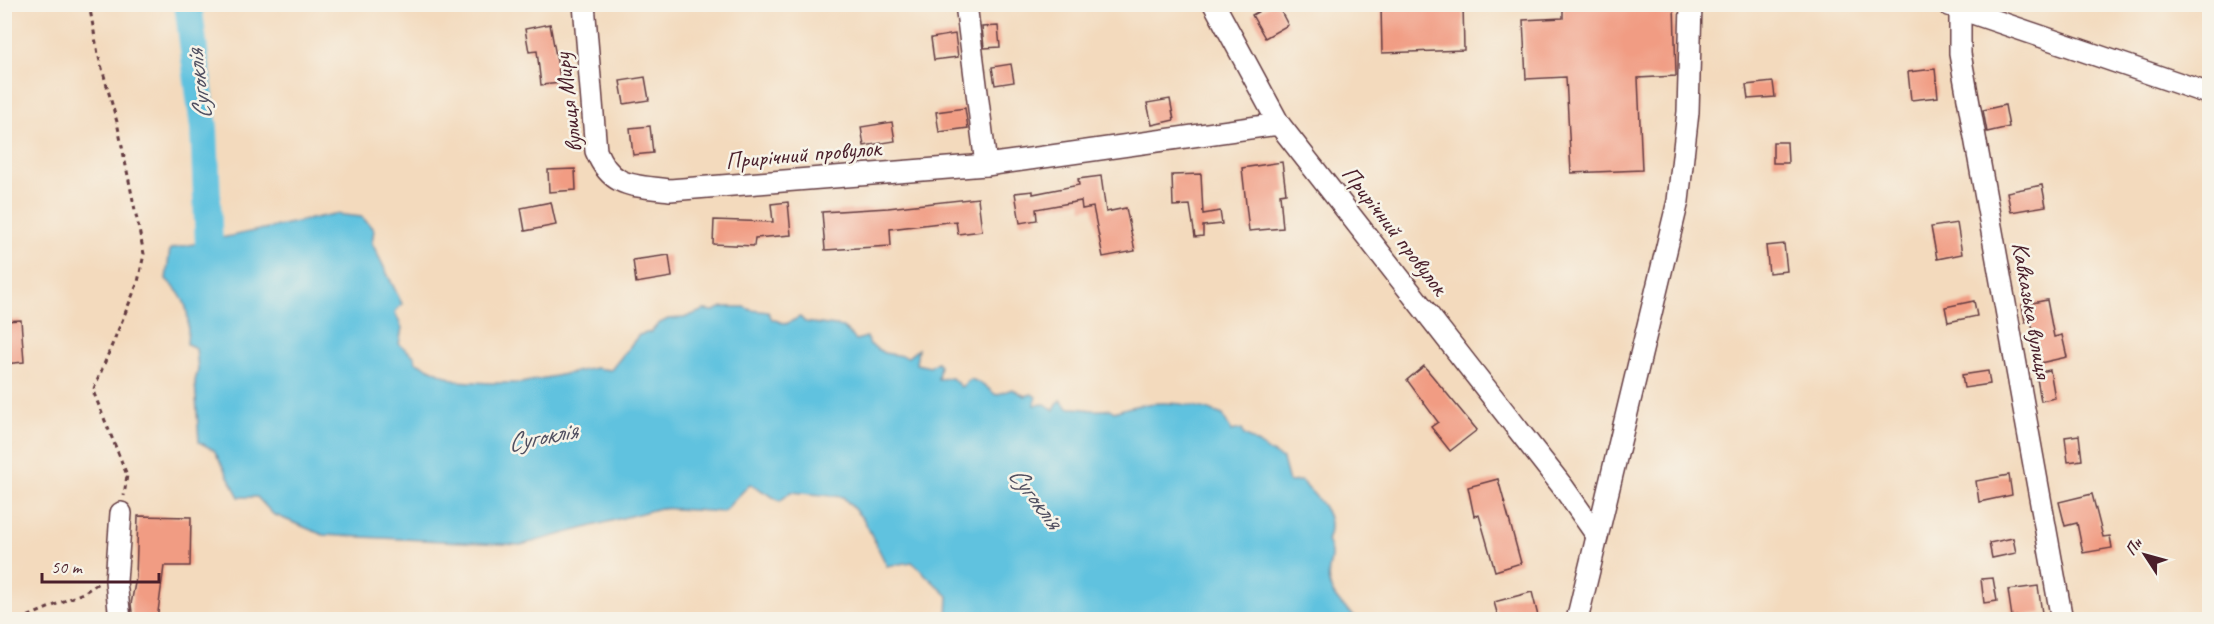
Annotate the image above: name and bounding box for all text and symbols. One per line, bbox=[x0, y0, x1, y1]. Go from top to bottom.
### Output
water label: Сугоклія bbox=[177, 45, 219, 122]
street label: вулиця Миру bbox=[547, 50, 589, 154]
street label: Прирічний провулок bbox=[724, 132, 884, 176]
street label: Прирічний провулок bbox=[1335, 159, 1456, 302]
street label: Кавказька вулиця bbox=[2005, 239, 2059, 382]
water label: Сугоклія bbox=[505, 413, 583, 459]
water label: Сугоклія bbox=[1001, 459, 1072, 538]
north arrow bbox=[2115, 525, 2175, 585]
text: Пн bbox=[2121, 533, 2147, 559]
scale bar bbox=[42, 546, 159, 584]
text: 50 m bbox=[51, 556, 84, 578]

